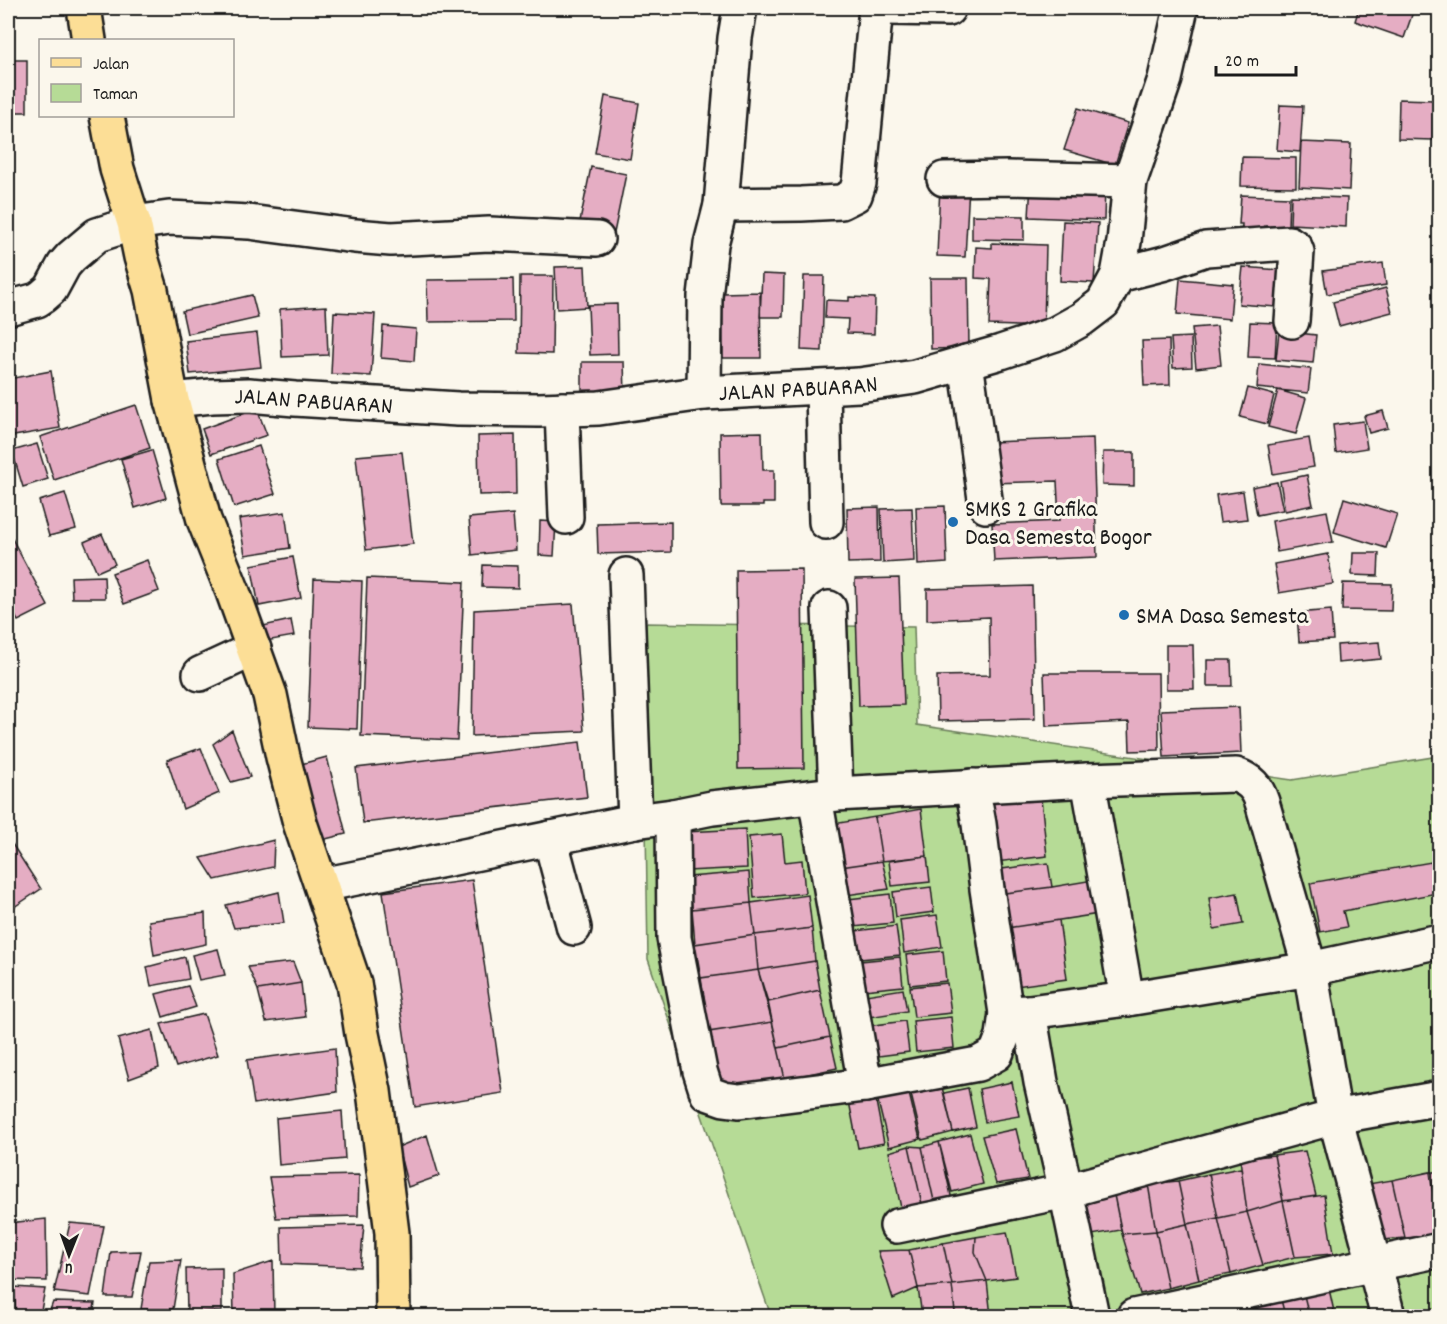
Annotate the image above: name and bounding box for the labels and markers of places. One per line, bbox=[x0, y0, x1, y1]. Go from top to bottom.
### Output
place label: SMKS 2 Grafika Dasa Semesta Bogor bbox=[965, 494, 1152, 556]
marker: SMKS 2 Grafika Dasa Semesta Bogor bbox=[946, 515, 960, 529]
place label: SMA Dasa Semesta bbox=[1136, 601, 1309, 635]
marker: SMA Dasa Semesta bbox=[1117, 608, 1131, 622]

